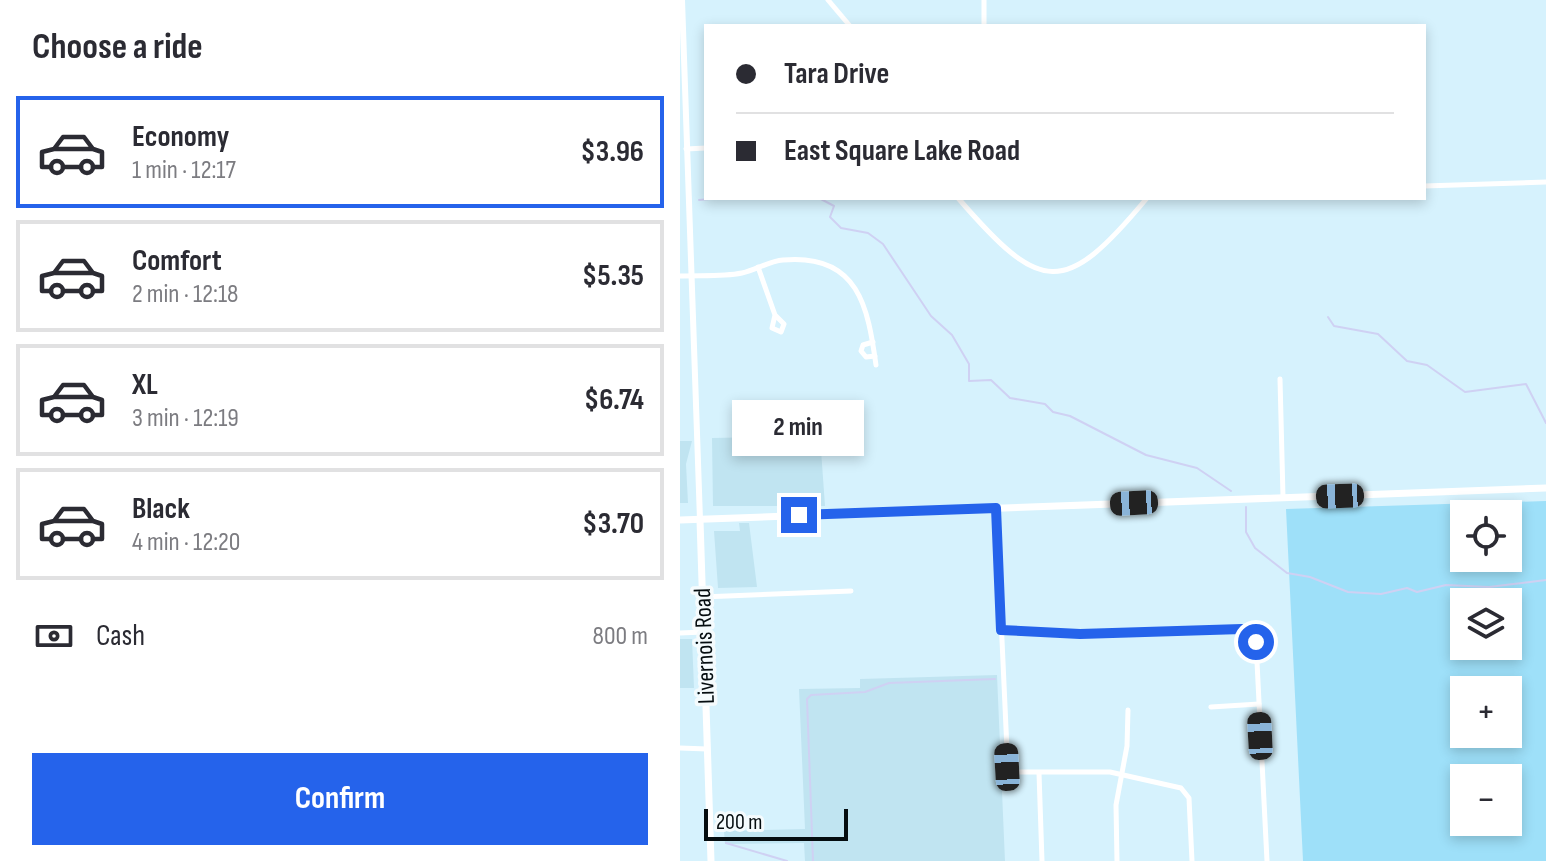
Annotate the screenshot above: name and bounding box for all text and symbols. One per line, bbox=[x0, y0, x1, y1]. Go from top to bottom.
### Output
text: Choose a ride bbox=[32, 26, 203, 69]
text: Tara Drive bbox=[784, 56, 889, 92]
icon: car bbox=[36, 116, 108, 188]
text: Economy bbox=[132, 119, 229, 155]
text: East Square Lake Road bbox=[784, 133, 1020, 169]
text: $3.96 bbox=[580, 134, 644, 170]
text: 1 min · 12:17 bbox=[132, 155, 236, 186]
icon: car bbox=[36, 240, 108, 312]
text: Comfort bbox=[132, 243, 222, 279]
text: $5.35 bbox=[582, 258, 644, 294]
text: 2 min · 12:18 bbox=[132, 279, 238, 310]
icon: car bbox=[36, 364, 108, 436]
text: XL bbox=[132, 367, 158, 403]
text: $6.74 bbox=[584, 382, 644, 418]
callout: 2 min bbox=[733, 399, 865, 455]
text: 3 min · 12:19 bbox=[132, 403, 239, 434]
text: 2 min bbox=[773, 412, 823, 443]
car bbox=[1316, 483, 1364, 509]
icon: car bbox=[36, 488, 108, 560]
car bbox=[1109, 490, 1159, 516]
text: Black bbox=[132, 491, 190, 527]
route end bbox=[781, 497, 817, 533]
map controls bbox=[1450, 500, 1522, 836]
button: locate bbox=[1450, 500, 1522, 572]
text: $3.70 bbox=[582, 506, 644, 542]
text: 4 min · 12:20 bbox=[132, 527, 240, 558]
street label: Livernois Road bbox=[688, 587, 721, 705]
button: layers bbox=[1450, 588, 1522, 660]
icon: cash bbox=[32, 614, 76, 658]
text: Cash bbox=[96, 618, 145, 654]
text: 800 m bbox=[593, 621, 648, 652]
route start bbox=[1238, 624, 1274, 660]
button: + bbox=[1450, 676, 1522, 748]
car bbox=[1247, 711, 1273, 761]
car bbox=[994, 742, 1020, 792]
button: Confirm bbox=[32, 753, 648, 845]
button: − bbox=[1450, 764, 1522, 836]
scale bar bbox=[704, 805, 848, 841]
text: 200 m bbox=[716, 809, 762, 836]

